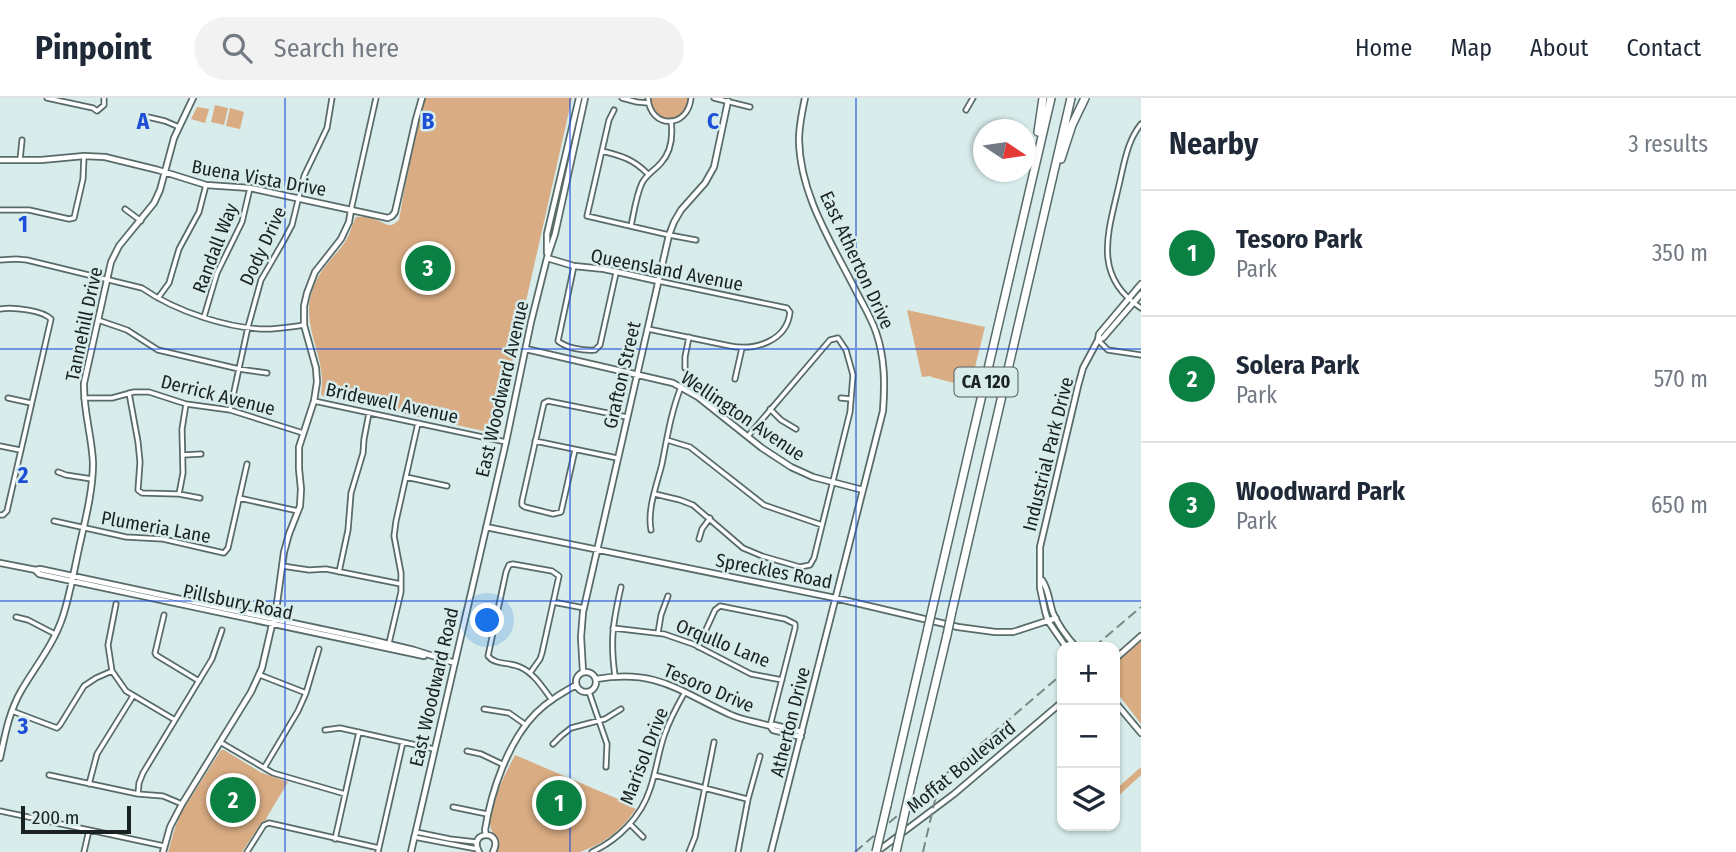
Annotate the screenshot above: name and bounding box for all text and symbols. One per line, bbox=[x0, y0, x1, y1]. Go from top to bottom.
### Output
search box bbox=[194, 17, 684, 80]
text: Pinpoint bbox=[35, 28, 152, 68]
icon: search bbox=[218, 29, 256, 67]
text: Search here bbox=[274, 33, 399, 64]
text: Home bbox=[1355, 34, 1412, 62]
text: Map bbox=[1450, 34, 1492, 62]
text: About bbox=[1530, 34, 1588, 62]
text: Contact bbox=[1626, 34, 1701, 62]
text: A bbox=[136, 107, 150, 135]
text: B bbox=[422, 107, 435, 135]
text: C bbox=[707, 107, 719, 135]
north arrow bbox=[973, 119, 1036, 182]
text: Nearby bbox=[1169, 126, 1258, 162]
text: 3 results bbox=[1628, 130, 1708, 158]
street label: Buena Vista Drive bbox=[190, 155, 328, 201]
street label: East Atherton Drive bbox=[815, 187, 899, 333]
street label: Randall Way bbox=[187, 199, 243, 296]
street label: Dody Drive bbox=[235, 203, 291, 289]
text: 1 bbox=[18, 210, 28, 238]
text: Tesoro Park bbox=[1236, 224, 1362, 255]
text: 1 bbox=[1187, 239, 1197, 267]
text: 350 m bbox=[1652, 239, 1708, 267]
pin: 3 bbox=[405, 242, 451, 294]
street label: Queensland Avenue bbox=[589, 244, 745, 296]
text: Park bbox=[1236, 255, 1277, 283]
street label: Tannehill Drive bbox=[61, 265, 107, 383]
street label: East Woodward Avenue bbox=[471, 299, 533, 479]
street label: Grafton Street bbox=[599, 318, 646, 431]
text: Solera Park bbox=[1236, 350, 1359, 381]
text: 2 bbox=[1187, 365, 1197, 393]
text: 570 m bbox=[1654, 365, 1708, 393]
street label: Wellington Avenue bbox=[677, 366, 809, 466]
road number: CA 120 bbox=[954, 368, 1018, 396]
street label: Derrick Avenue bbox=[158, 370, 278, 420]
street label: Industrial Park Drive bbox=[1018, 375, 1078, 533]
street label: Bridewell Avenue bbox=[324, 378, 460, 428]
text: Park bbox=[1236, 381, 1277, 409]
text: 2 bbox=[17, 461, 29, 489]
text: Woodward Park bbox=[1236, 476, 1405, 507]
text: 3 bbox=[1187, 491, 1197, 519]
text: 650 m bbox=[1651, 491, 1708, 519]
street label: Plumeria Lane bbox=[99, 506, 213, 548]
text: Park bbox=[1236, 507, 1277, 535]
street label: Spreckles Road bbox=[714, 548, 834, 594]
street label: Pillsbury Road bbox=[181, 579, 295, 625]
your location bbox=[470, 603, 504, 637]
street label: East Woodward Road bbox=[405, 605, 463, 769]
street label: Orqullo Lane bbox=[673, 614, 773, 672]
map controls bbox=[1057, 642, 1120, 831]
button: + bbox=[1057, 642, 1120, 705]
street label: Tesoro Drive bbox=[660, 659, 758, 717]
street label: Atherton Drive bbox=[765, 664, 815, 780]
street label: Marisol Drive bbox=[615, 704, 673, 808]
button: − bbox=[1057, 705, 1120, 768]
text: 3 bbox=[17, 712, 29, 740]
street label: Moffat Boulevard bbox=[902, 716, 1020, 818]
button: layers bbox=[1057, 768, 1120, 831]
pin: 2 bbox=[210, 774, 256, 826]
pin: 1 bbox=[536, 777, 582, 829]
scale bar bbox=[21, 803, 131, 835]
text: 200 m bbox=[32, 806, 79, 829]

